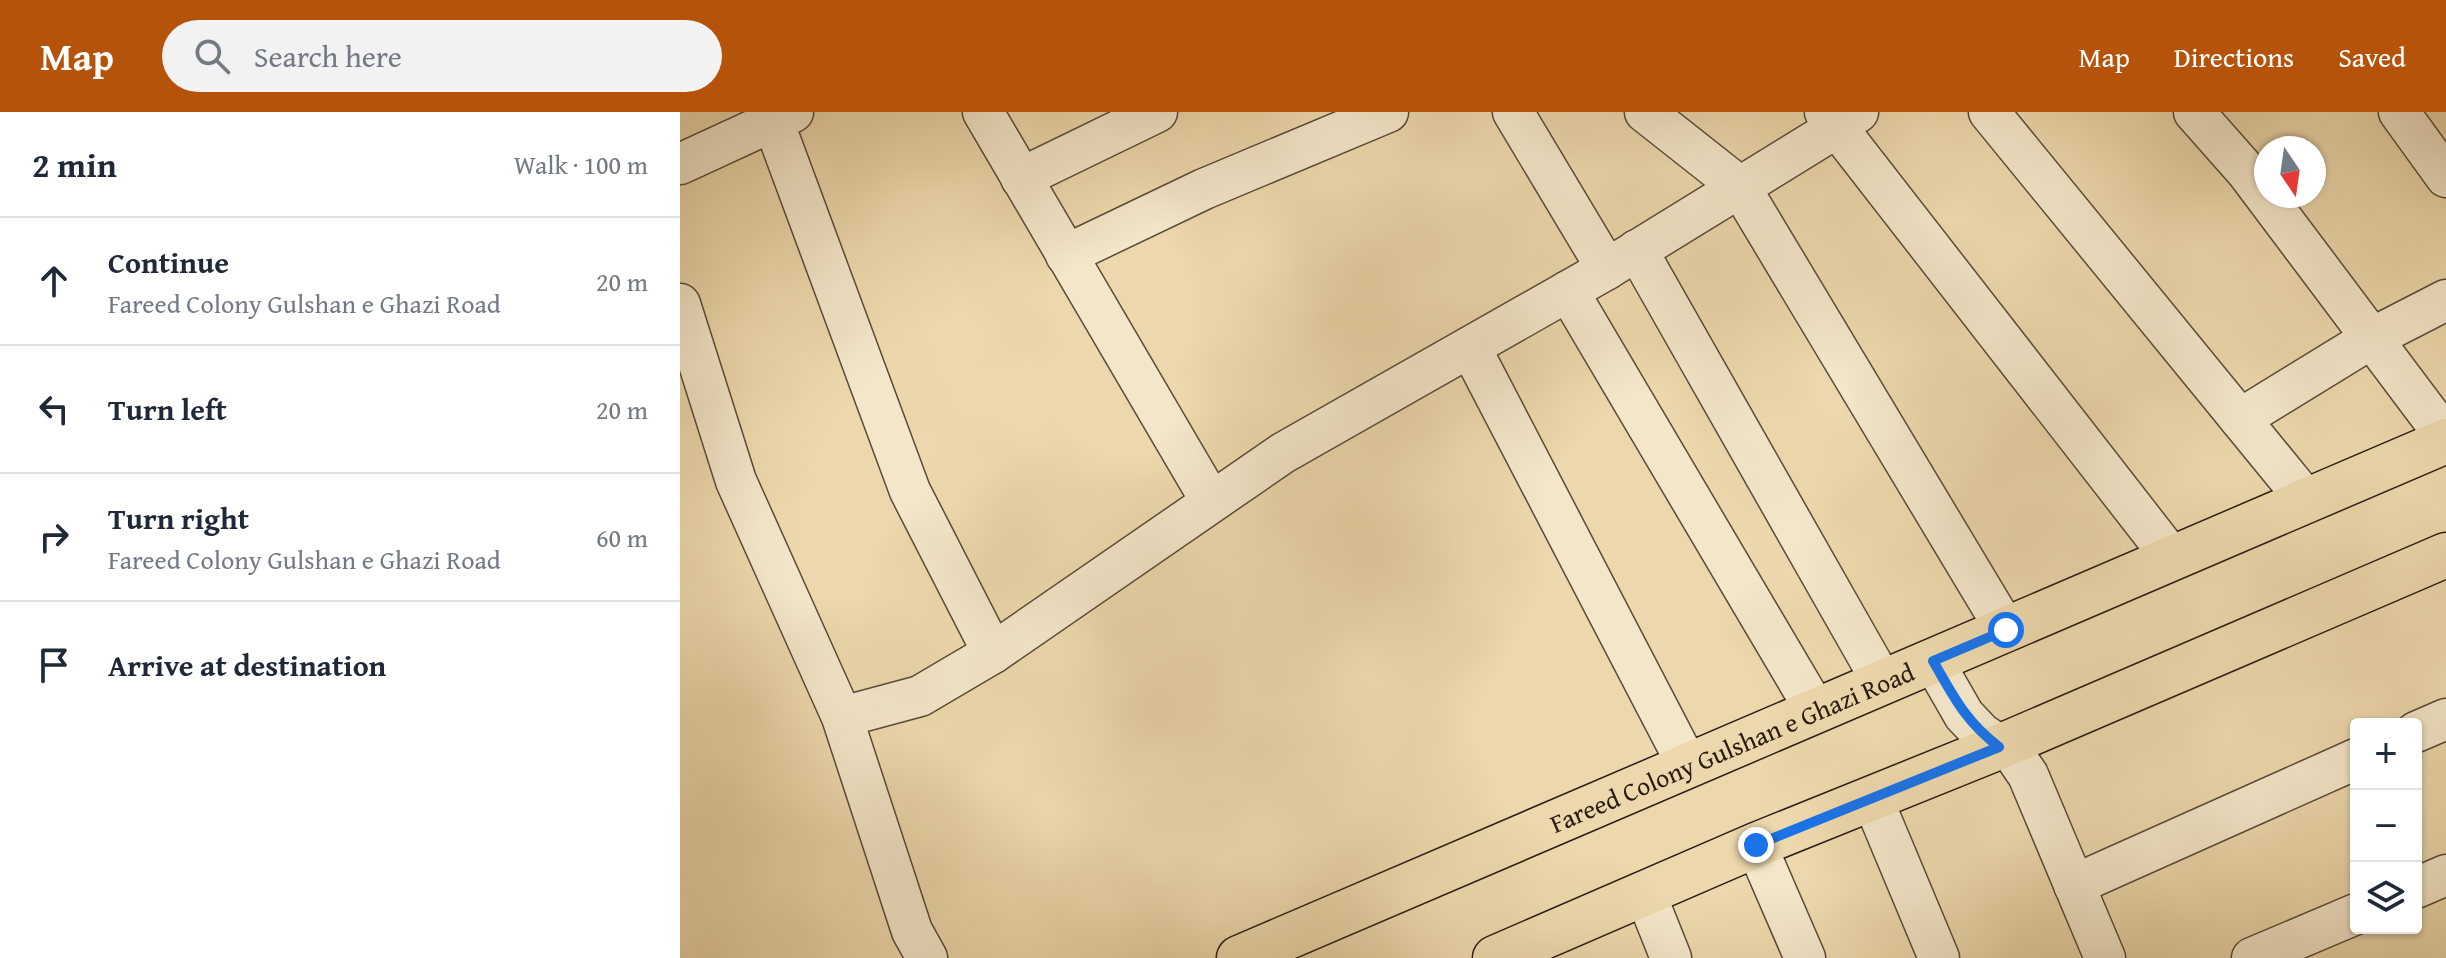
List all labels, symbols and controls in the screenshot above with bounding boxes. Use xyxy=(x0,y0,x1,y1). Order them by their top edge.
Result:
search box xyxy=(162,20,722,92)
text: Map xyxy=(40,28,114,84)
icon: search xyxy=(190,34,234,78)
text: Search here xyxy=(254,34,402,78)
text: Map xyxy=(2078,36,2130,77)
text: Directions xyxy=(2174,36,2294,77)
text: Saved xyxy=(2338,36,2406,77)
north arrow xyxy=(2254,136,2326,208)
text: 2 min xyxy=(32,140,117,189)
text: Walk · 100 m xyxy=(514,145,648,184)
text: Continue xyxy=(108,240,229,284)
icon: ahead xyxy=(32,259,76,303)
text: 20 m xyxy=(596,262,648,301)
text: Fareed Colony Gulshan e Ghazi Road xyxy=(108,284,501,323)
icon: left xyxy=(32,387,76,431)
text: Turn left xyxy=(108,387,227,431)
text: 20 m xyxy=(596,390,648,429)
text: Turn right xyxy=(108,496,249,540)
icon: right xyxy=(32,515,76,559)
text: 60 m xyxy=(596,518,648,557)
text: Fareed Colony Gulshan e Ghazi Road xyxy=(108,540,501,579)
route start xyxy=(1988,612,2024,648)
icon: arrive xyxy=(32,643,76,687)
text: Arrive at destination xyxy=(108,643,386,687)
street label: Fareed Colony Gulshan e Ghazi Road xyxy=(1543,652,1920,842)
map controls xyxy=(2350,718,2422,934)
button: + xyxy=(2350,718,2422,790)
button: − xyxy=(2350,790,2422,862)
route end xyxy=(1738,827,1774,863)
button: layers xyxy=(2350,862,2422,934)

